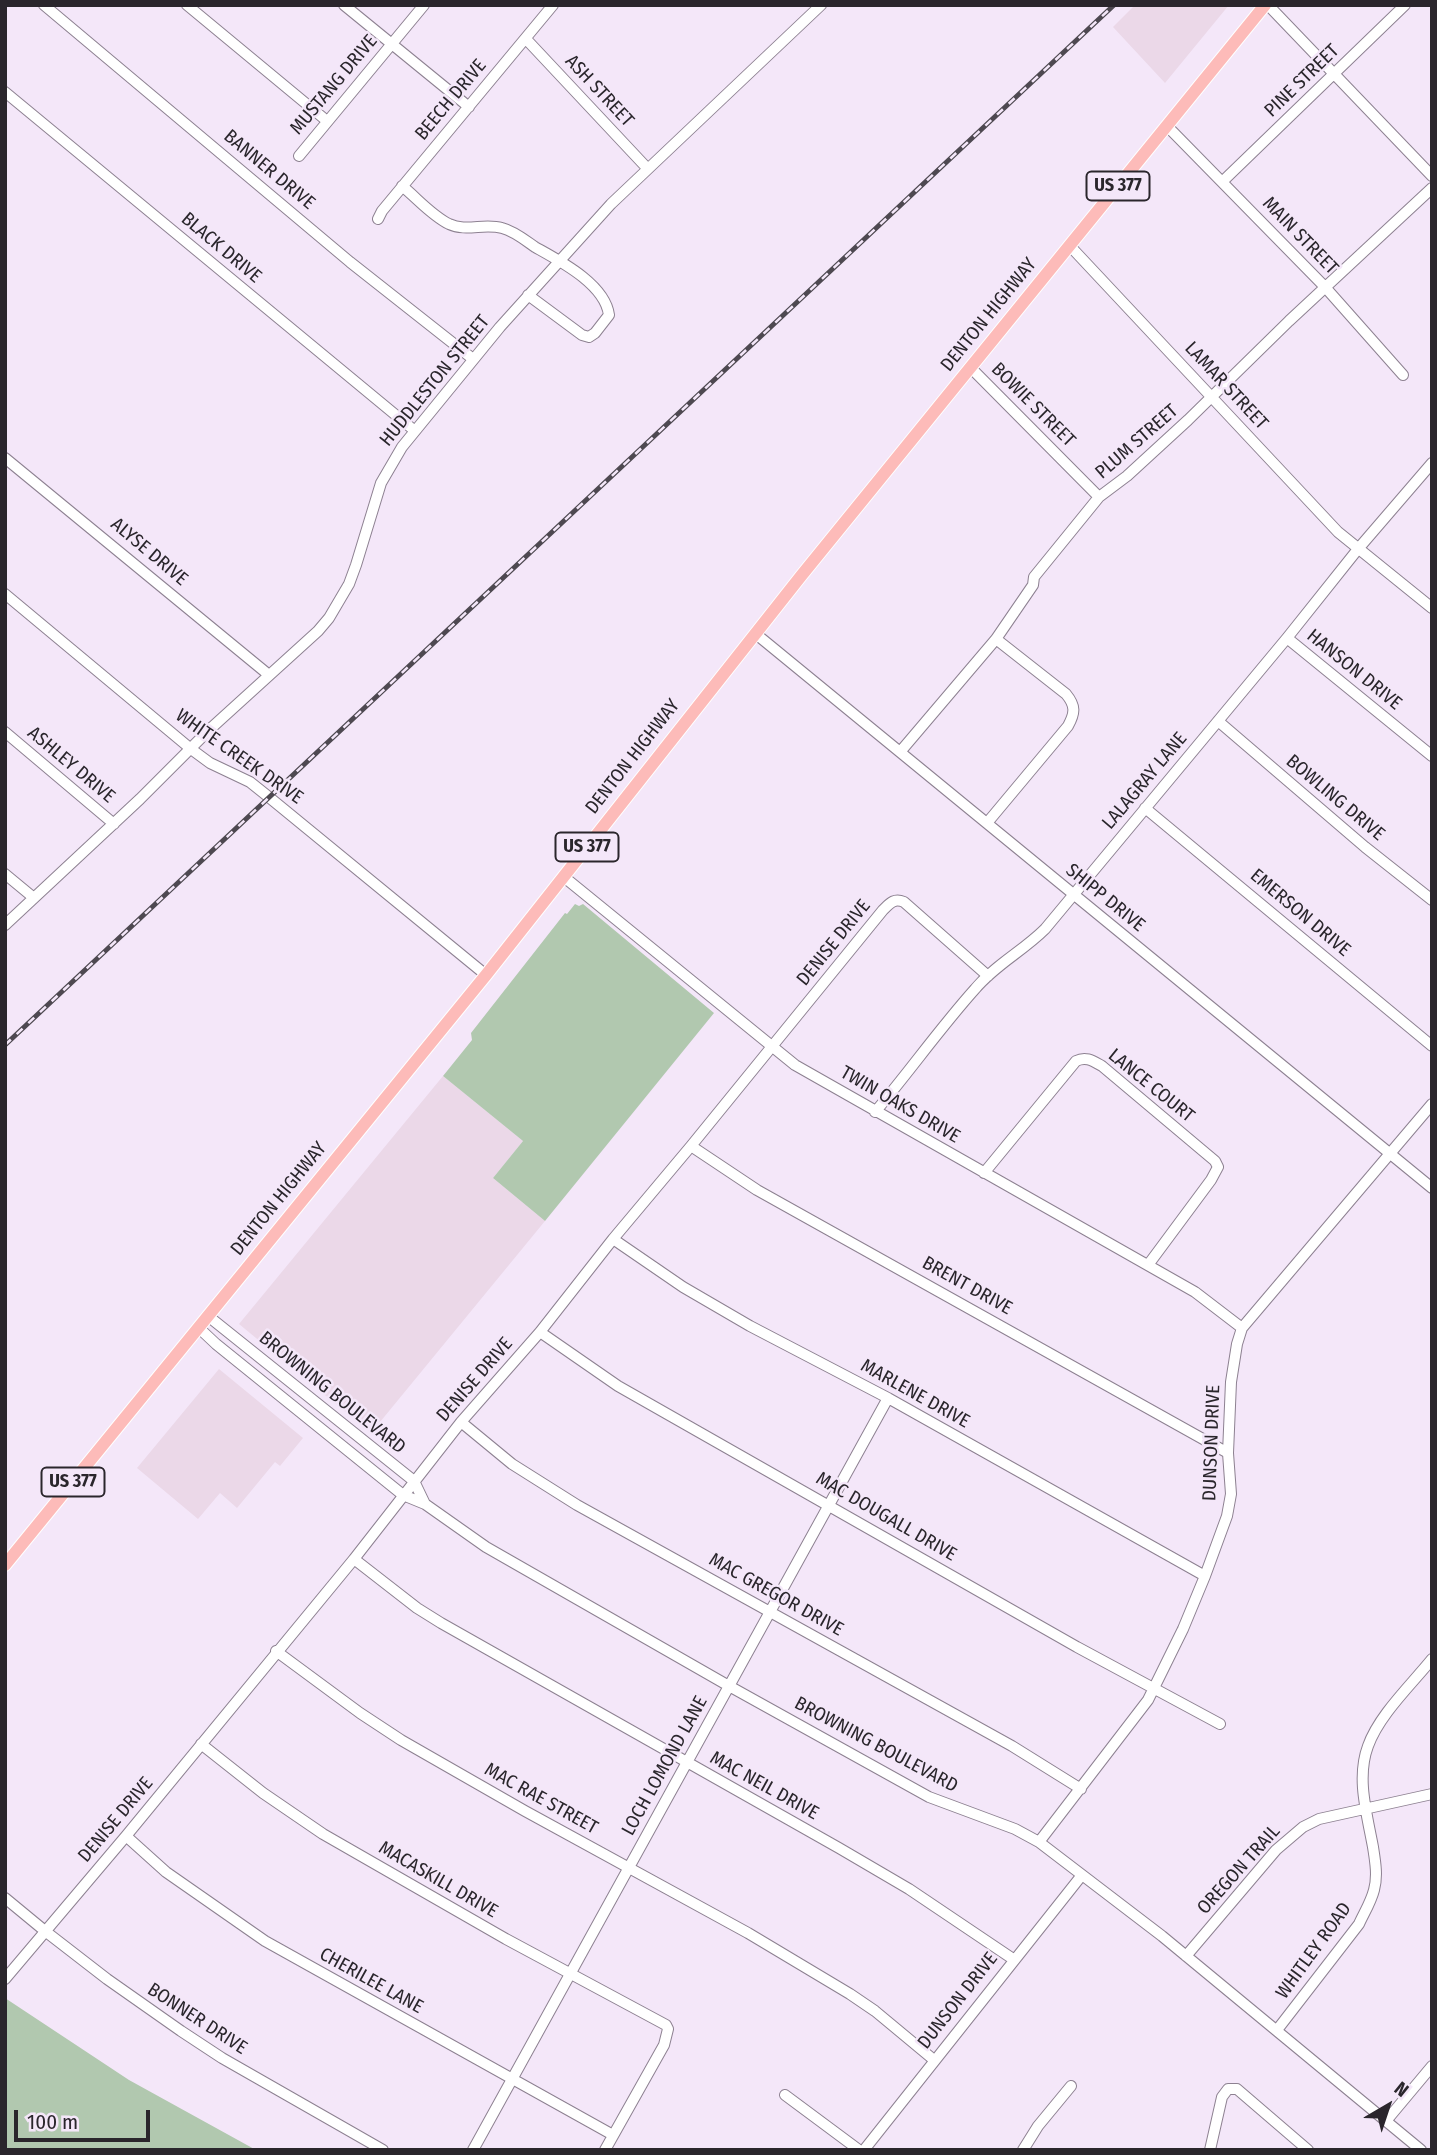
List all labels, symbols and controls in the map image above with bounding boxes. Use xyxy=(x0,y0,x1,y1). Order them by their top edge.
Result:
street label: MUSTANG DRIVE xyxy=(286,30,382,140)
street label: PINE STREET xyxy=(1260,40,1344,122)
street label: ASH STREET xyxy=(560,50,638,132)
street label: BEECH DRIVE xyxy=(411,55,491,145)
street label: BANNER DRIVE xyxy=(219,125,319,215)
road number: US 377 xyxy=(1086,172,1150,201)
street label: MAIN STREET xyxy=(1257,192,1343,280)
street label: BLACK DRIVE xyxy=(176,208,266,288)
street label: DENTON HIGHWAY xyxy=(936,254,1042,376)
street label: HUDDLESTON STREET xyxy=(375,311,495,451)
street label: LAMAR STREET xyxy=(1180,337,1272,435)
street label: BOWIE STREET xyxy=(986,358,1080,452)
street label: PLUM STREET xyxy=(1091,400,1183,484)
street label: ALYSE DRIVE xyxy=(106,513,192,591)
street label: HANSON DRIVE xyxy=(1302,625,1406,715)
street label: DENTON HIGHWAY xyxy=(581,695,685,819)
street label: WHITE CREEK DRIVE xyxy=(171,705,307,809)
street label: ASHLEY DRIVE xyxy=(23,722,119,808)
street label: LALAGRAY LANE xyxy=(1098,728,1192,834)
street label: BOWLING DRIVE xyxy=(1281,750,1389,846)
road number: US 377 xyxy=(556,832,618,862)
street label: SHIPP DRIVE xyxy=(1061,859,1149,937)
street label: EMERSON DRIVE xyxy=(1245,864,1355,962)
street label: DENISE DRIVE xyxy=(792,895,876,991)
street label: LANCE COURT xyxy=(1103,1044,1199,1128)
street label: TWIN OAKS DRIVE xyxy=(836,1062,964,1148)
street label: DENTON HIGHWAY xyxy=(226,1138,332,1260)
street label: BRENT DRIVE xyxy=(918,1252,1016,1320)
street label: BROWNING BOULEVARD xyxy=(254,1327,410,1459)
street label: DENISE DRIVE xyxy=(432,1333,518,1427)
street label: MARLENE DRIVE xyxy=(857,1355,973,1433)
street label: DUNSON DRIVE xyxy=(1199,1385,1225,1501)
street label: MAC DOUGALL DRIVE xyxy=(812,1467,960,1567)
road number: US 377 xyxy=(42,1468,104,1497)
street label: MAC GREGOR DRIVE xyxy=(705,1549,847,1641)
street label: LOCH LOMOND LANE xyxy=(617,1692,713,1840)
street label: BROWNING BOULEVARD xyxy=(790,1692,962,1798)
street label: MAC NEIL DRIVE xyxy=(706,1747,822,1825)
street label: MAC RAE STREET xyxy=(480,1759,602,1839)
street label: DENISE DRIVE xyxy=(74,1773,158,1867)
street label: OREGON TRAIL xyxy=(1193,1821,1285,1919)
street label: MACASKILL DRIVE xyxy=(374,1837,502,1923)
street label: WHITLEY ROAD xyxy=(1271,1898,1357,2004)
street label: CHERILEE LANE xyxy=(315,1943,427,2019)
street label: DUNSON DRIVE xyxy=(913,1948,1003,2054)
street label: BONNER DRIVE xyxy=(143,1978,251,2060)
north arrow xyxy=(1353,2071,1423,2141)
text: N xyxy=(1390,2077,1413,2102)
scale bar xyxy=(18,2096,154,2140)
text: 100 m xyxy=(27,2109,78,2135)

